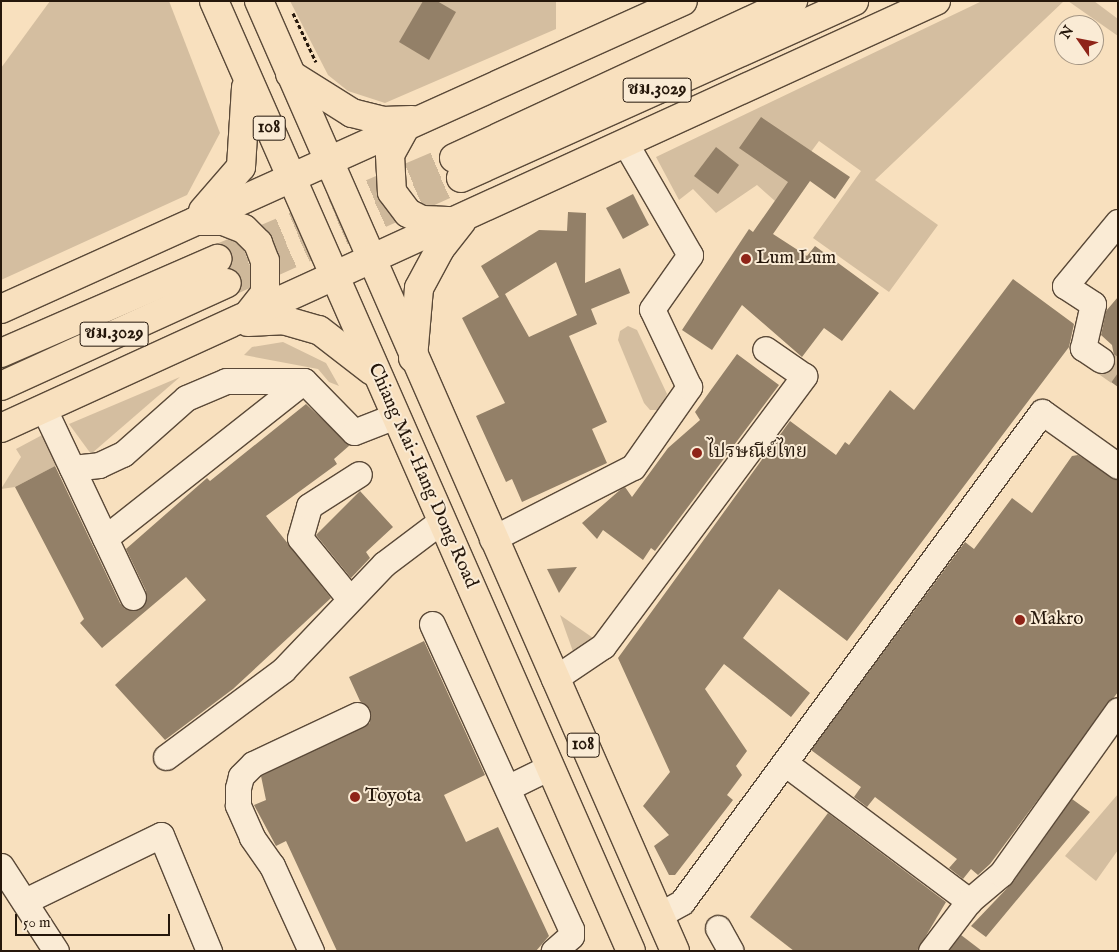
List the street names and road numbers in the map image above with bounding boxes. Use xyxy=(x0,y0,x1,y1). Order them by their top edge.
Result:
road number: ชม.3029 xyxy=(622,74,692,106)
road number: 108 xyxy=(252,112,286,144)
road number: ชม.3029 xyxy=(79,318,149,349)
street label: Chiang Mai-Hang Dong Road xyxy=(362,360,482,592)
road number: 108 xyxy=(566,730,600,760)

